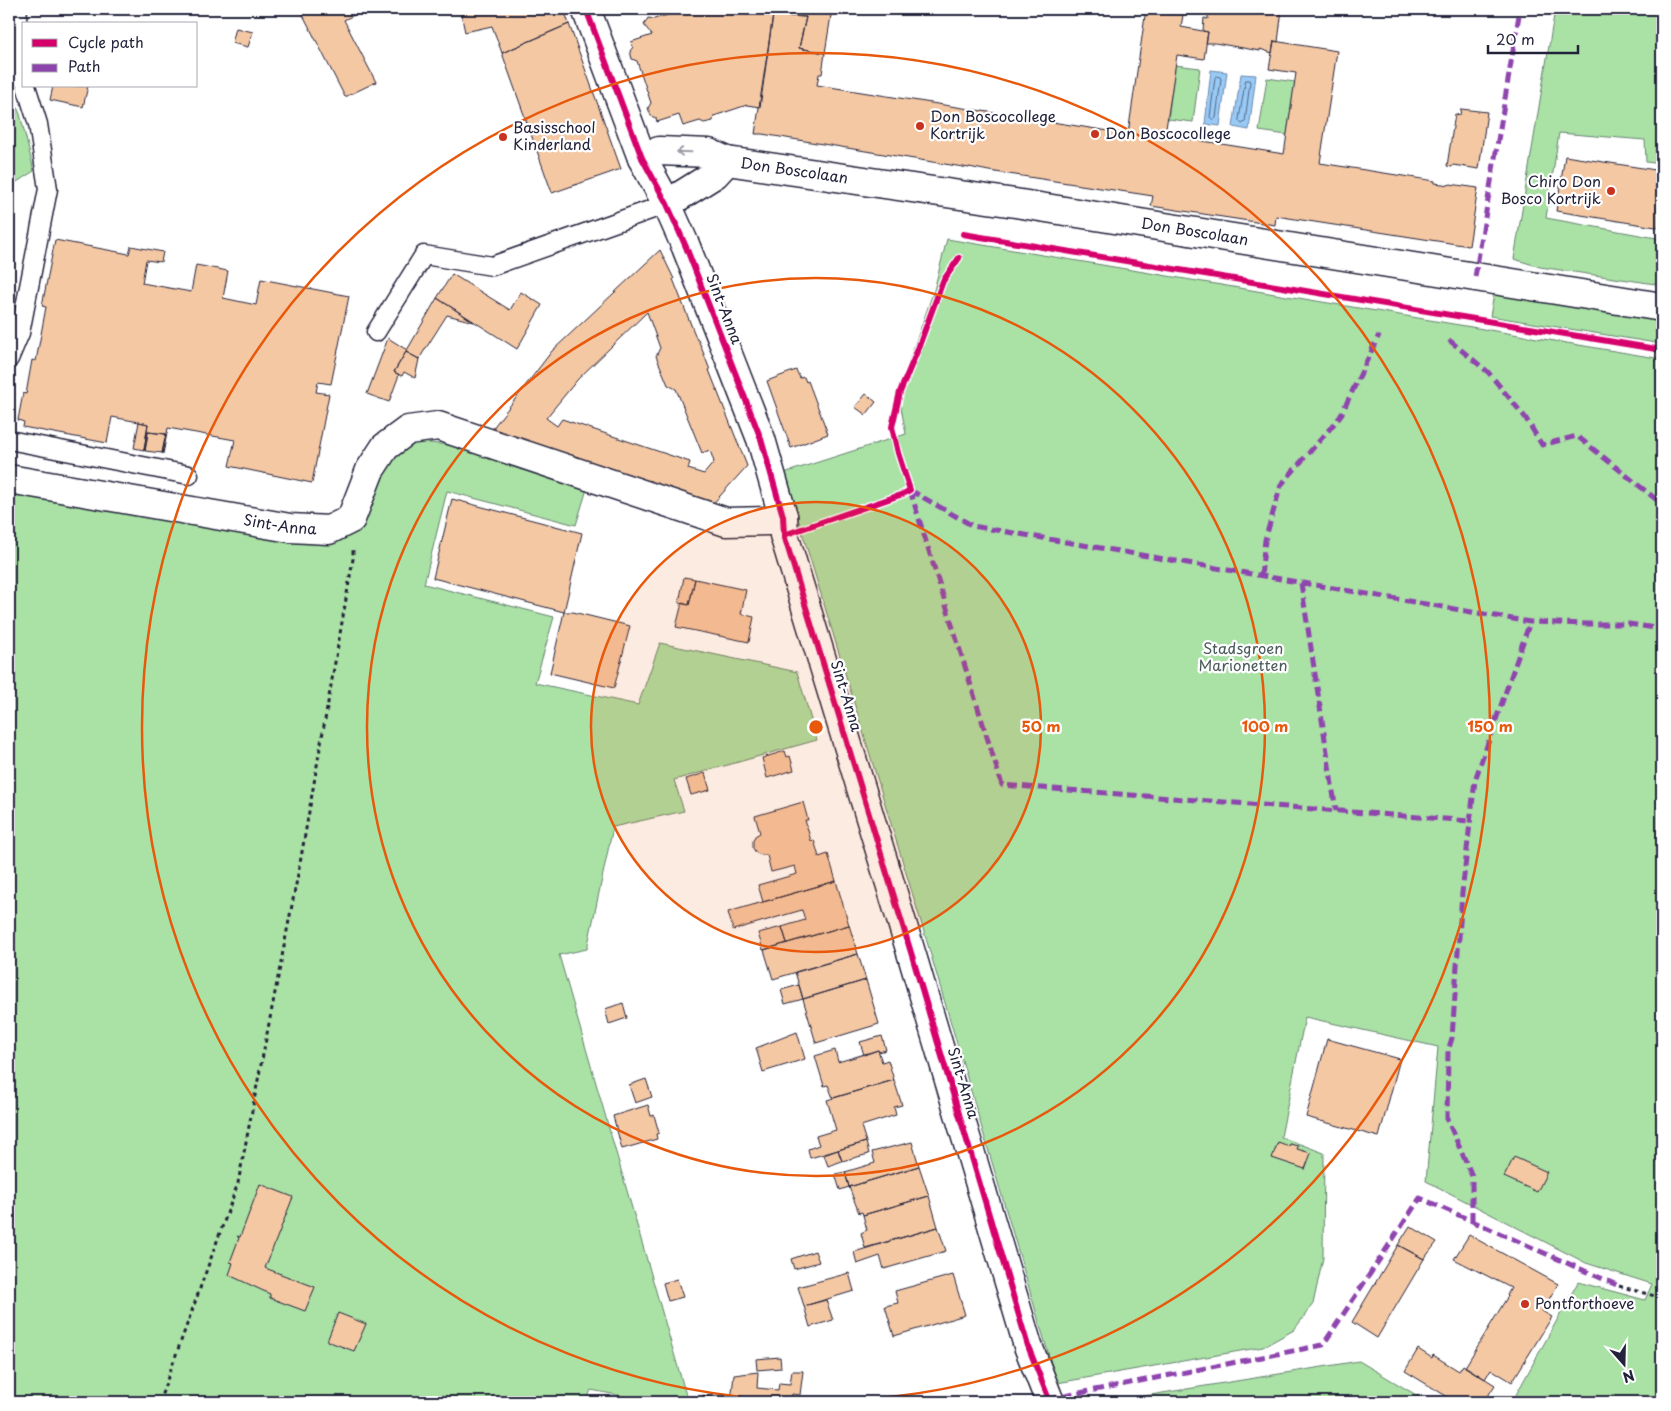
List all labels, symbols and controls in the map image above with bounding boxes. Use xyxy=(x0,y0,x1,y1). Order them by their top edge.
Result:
legend xyxy=(22,22,198,88)
scale bar xyxy=(1488,22,1578,54)
text: 20 m xyxy=(1496,27,1535,50)
text: Cycle path xyxy=(68,30,144,53)
text: Path xyxy=(68,54,100,77)
place label: Don Boscocollege Kortrijk xyxy=(930,104,1056,144)
place label: Basisschool Kinderland xyxy=(513,115,596,155)
marker: Don Boscocollege Kortrijk xyxy=(914,120,926,132)
place label: Don Boscocollege xyxy=(1105,121,1231,144)
marker: Don Boscocollege xyxy=(1089,128,1101,140)
marker: Basisschool Kinderland xyxy=(497,131,509,143)
one-way arrow xyxy=(677,147,693,157)
street label: Don Boscolaan xyxy=(739,150,850,189)
place label: Chiro Don Bosco Kortrijk xyxy=(1500,169,1601,209)
marker: Chiro Don Bosco Kortrijk xyxy=(1605,185,1617,197)
street label: Don Boscolaan xyxy=(1139,210,1250,250)
street label: Sint-Anna xyxy=(701,270,750,348)
street label: Sint-Anna xyxy=(242,507,318,539)
park label: Stadsgroen Marionetten xyxy=(1199,636,1287,676)
street label: Sint-Anna xyxy=(826,657,869,735)
text: 50 m xyxy=(1022,714,1060,737)
text: 100 m xyxy=(1242,714,1288,737)
text: 150 m xyxy=(1467,714,1513,737)
centre of rings xyxy=(807,718,825,736)
street label: Sint-Anna xyxy=(943,1044,986,1122)
place label: Pontforthoeve xyxy=(1535,1291,1634,1314)
marker: Pontforthoeve xyxy=(1519,1298,1531,1310)
north arrow xyxy=(1598,1338,1648,1388)
text: N xyxy=(1620,1365,1637,1388)

